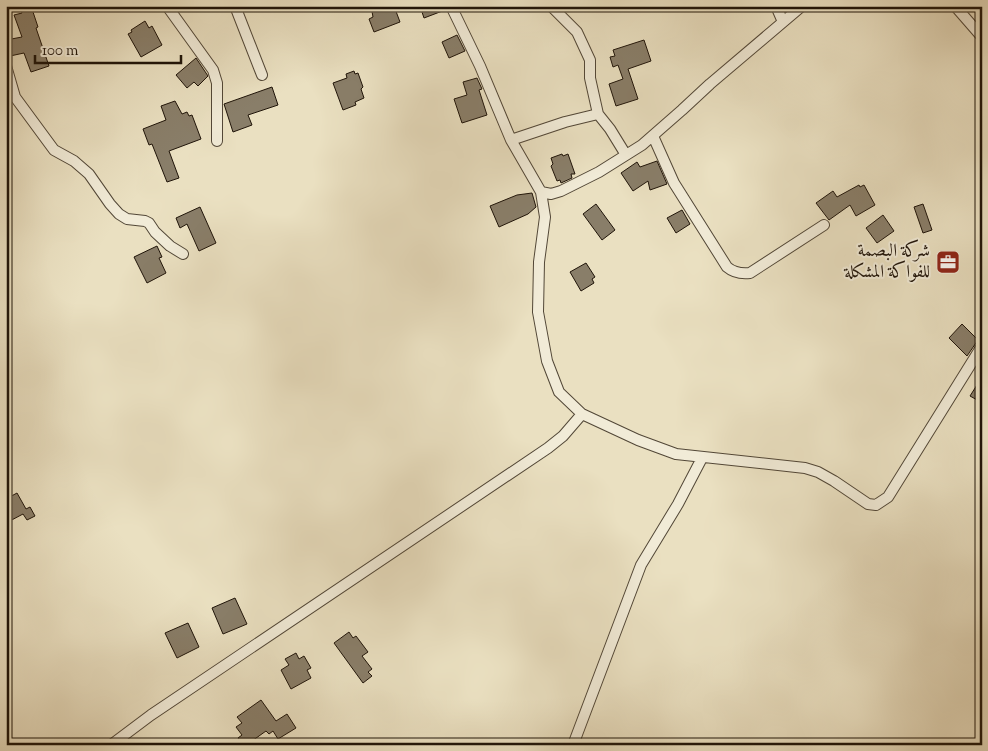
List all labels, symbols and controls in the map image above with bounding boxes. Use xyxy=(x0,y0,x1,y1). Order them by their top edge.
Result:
scale bar xyxy=(35,32,181,64)
text: 100 m xyxy=(42,41,79,62)
place label: شركة البصمة للفواكة المشكلة xyxy=(843,239,930,286)
office icon: شركة البصمة للفواكة المشكلة xyxy=(935,249,961,275)

